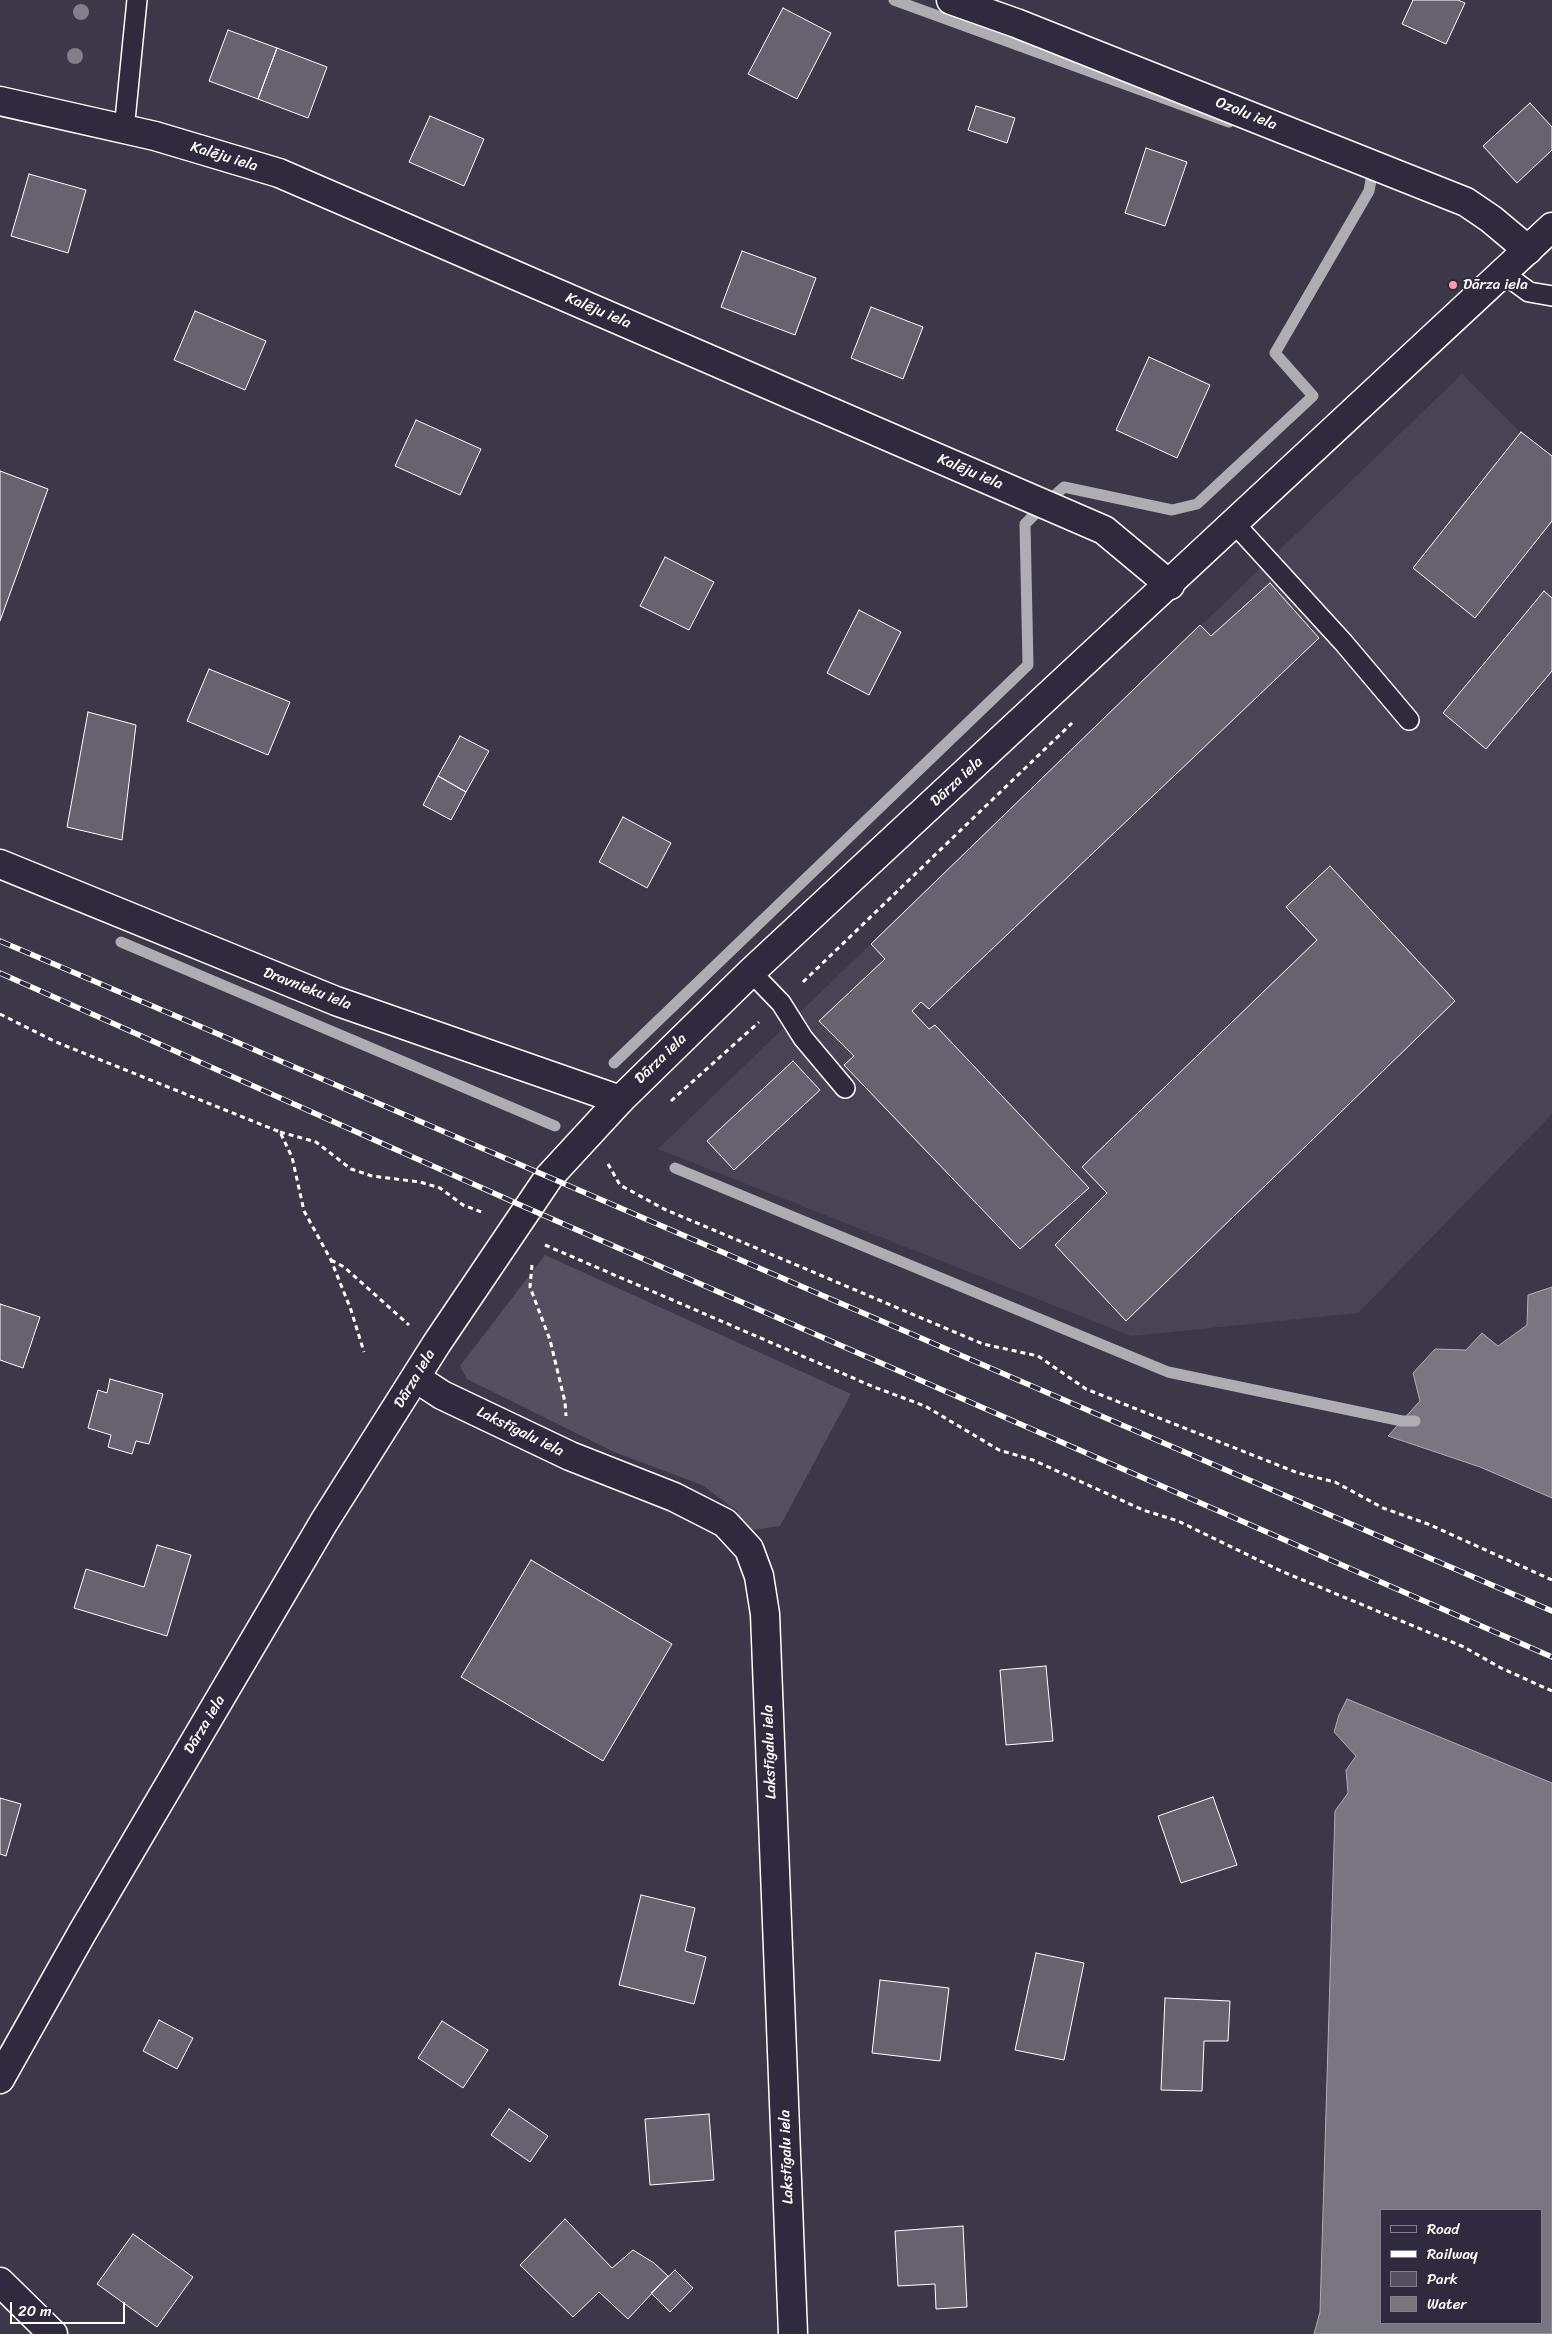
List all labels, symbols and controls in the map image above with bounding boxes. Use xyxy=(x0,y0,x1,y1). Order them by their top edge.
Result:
street label: Ozolu iela xyxy=(1213,94,1279,134)
street label: Kalēju iela xyxy=(188,138,260,176)
place label: Dārza iela xyxy=(1463,276,1528,294)
marker: Dārza iela xyxy=(1447,279,1459,291)
street label: Kalēju iela xyxy=(563,289,633,333)
street label: Kalēju iela xyxy=(935,450,1005,494)
street label: Dārza iela xyxy=(927,753,987,811)
street label: Dravnieku iela xyxy=(261,964,353,1014)
street label: Dārza iela xyxy=(631,1030,691,1088)
street label: Dārza iela xyxy=(391,1347,439,1411)
street label: Lakstīgalu iela xyxy=(474,1403,566,1461)
street label: Dārza iela xyxy=(181,1693,229,1757)
street label: Lakstīgalu iela xyxy=(759,1704,781,1800)
street label: Lakstīgalu iela xyxy=(776,2109,798,2205)
legend xyxy=(1380,2209,1542,2324)
text: Road xyxy=(1427,2216,1459,2242)
text: Railway xyxy=(1427,2241,1478,2267)
text: Park xyxy=(1427,2266,1458,2292)
text: Water xyxy=(1427,2291,1467,2317)
scale bar xyxy=(12,2292,128,2324)
text: 20 m xyxy=(18,2298,52,2324)

